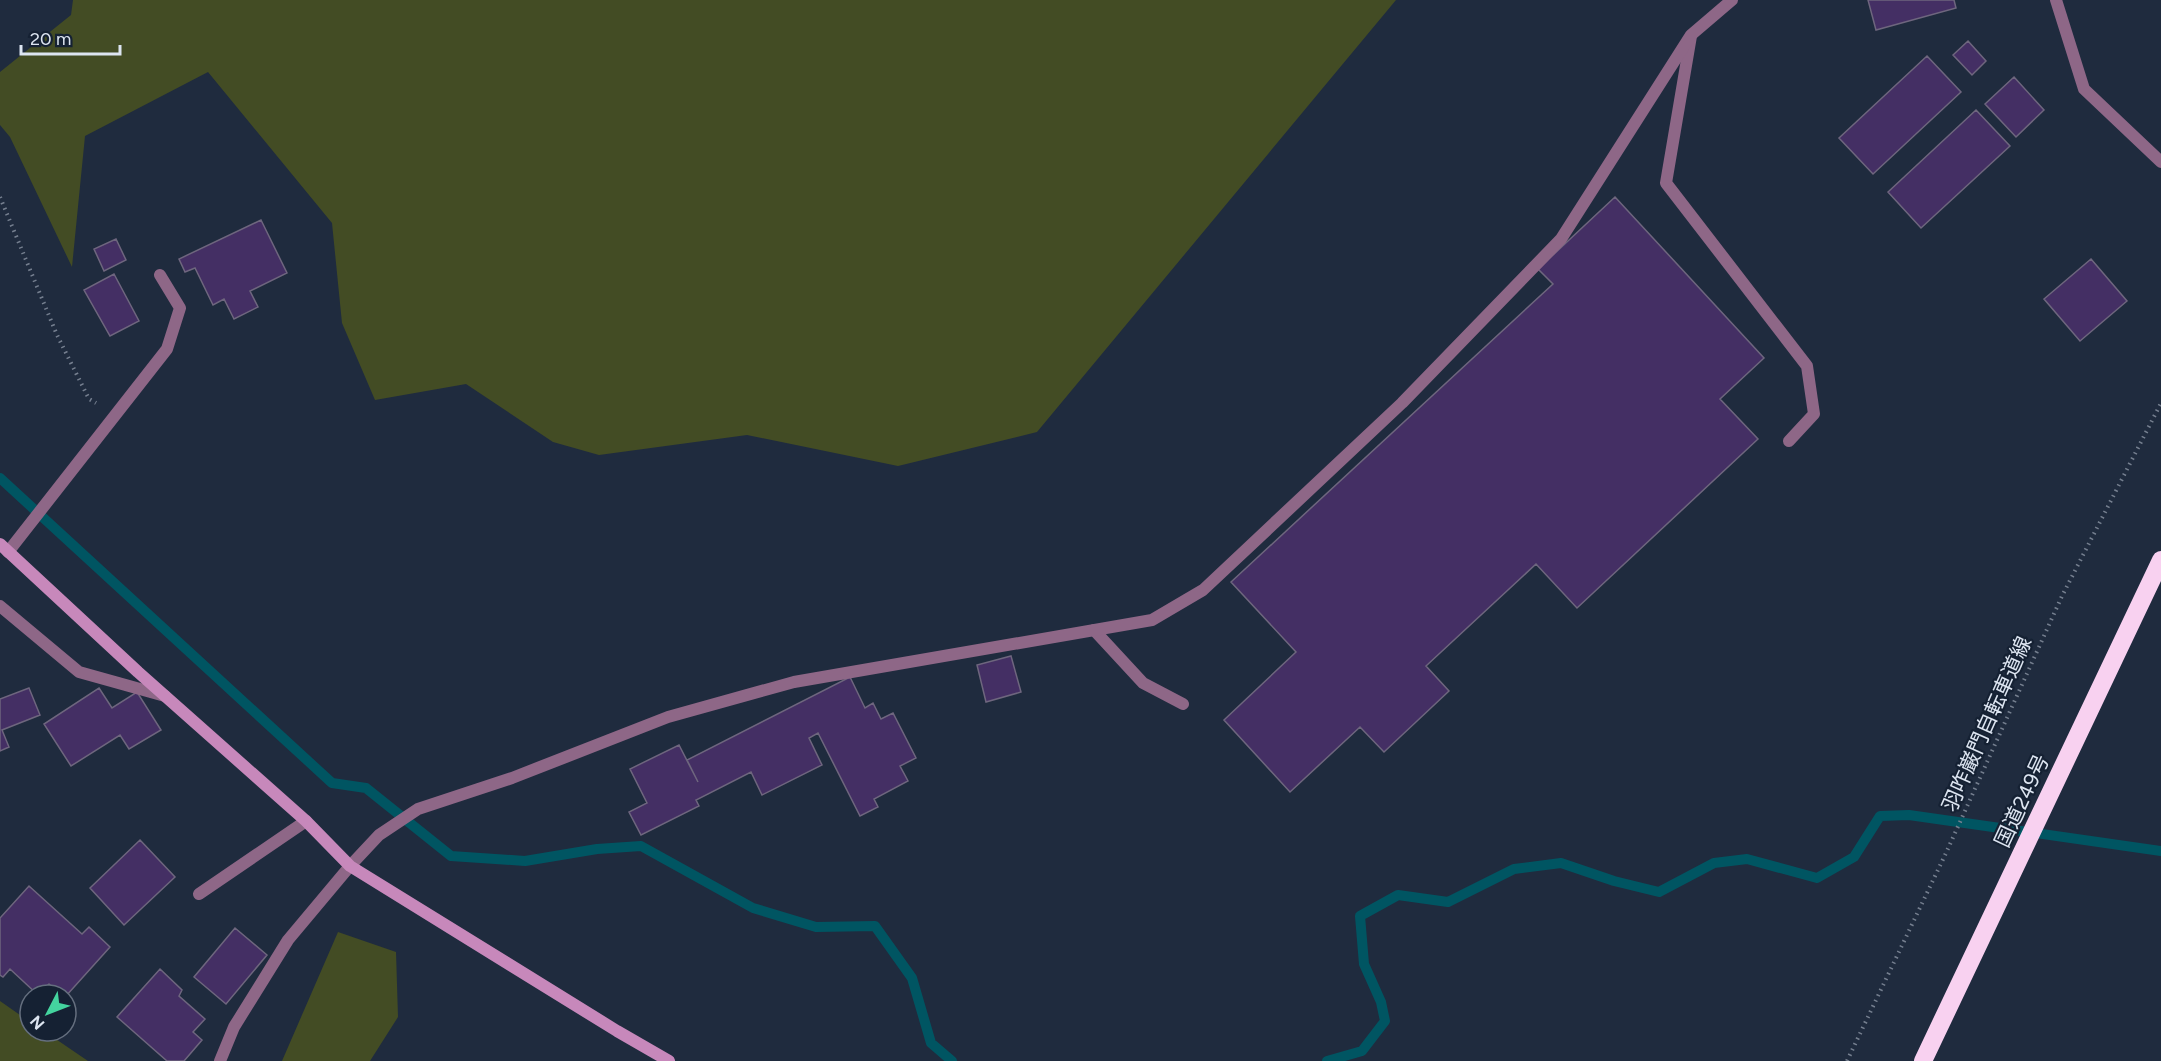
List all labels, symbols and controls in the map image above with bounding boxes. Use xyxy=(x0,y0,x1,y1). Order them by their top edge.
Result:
scale bar xyxy=(21,18,120,56)
text: 20 m xyxy=(30,28,71,50)
street label: 羽咋巌門自転車道線 xyxy=(1937,632,2036,815)
street label: 国道249号 xyxy=(1989,750,2054,851)
north arrow xyxy=(18,983,78,1043)
text: N xyxy=(26,1012,48,1034)

